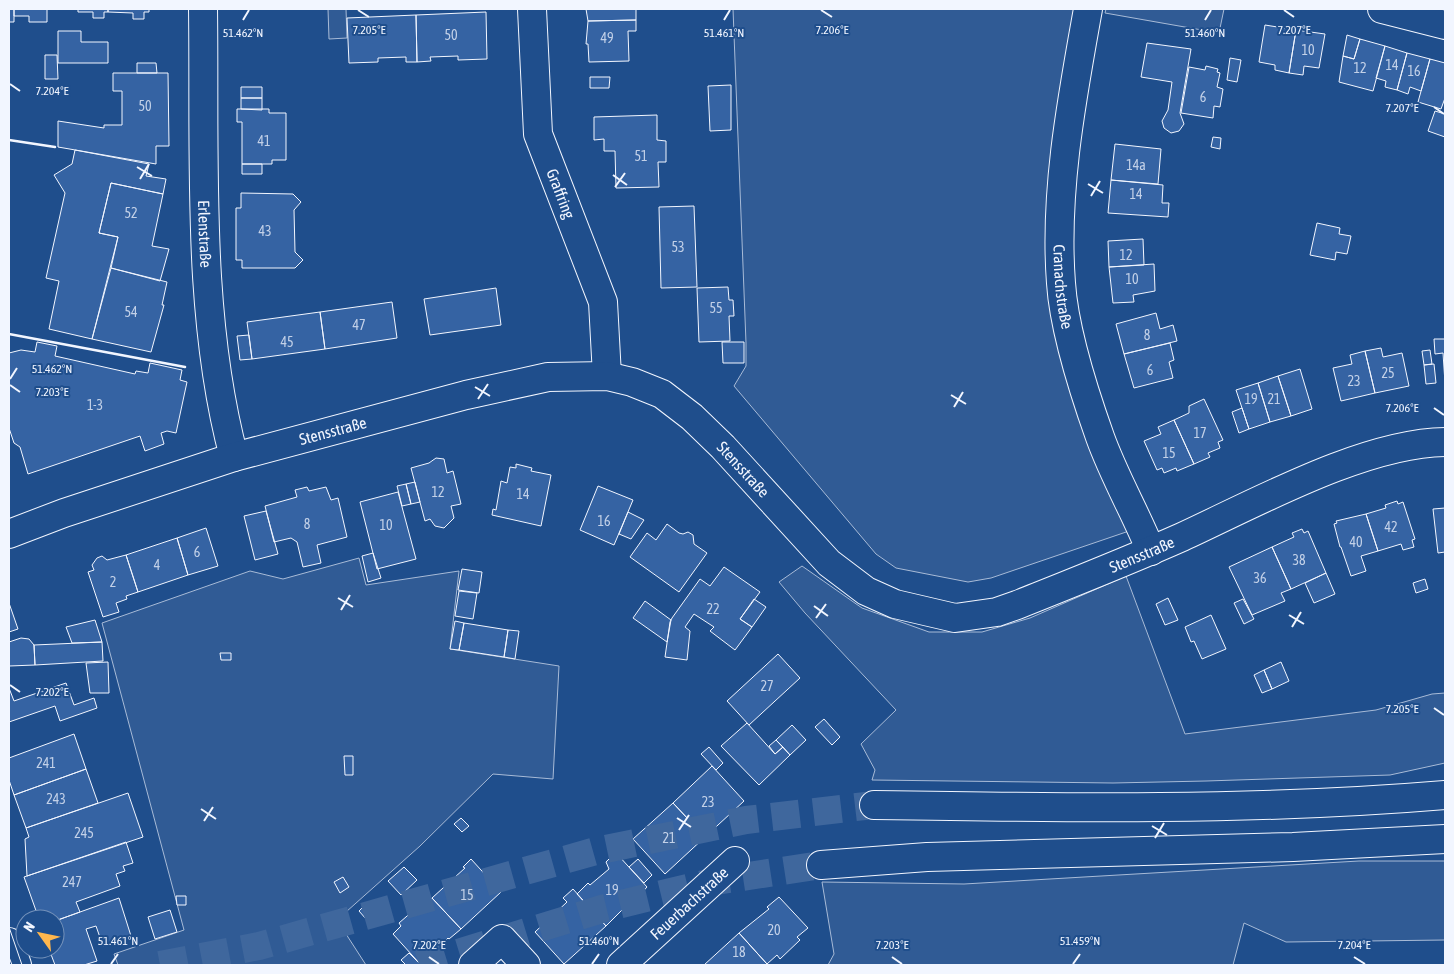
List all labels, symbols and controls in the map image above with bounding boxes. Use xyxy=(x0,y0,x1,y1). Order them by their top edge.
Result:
text: 7.205°E xyxy=(352,23,386,37)
text: 7.206°E xyxy=(815,23,849,37)
text: 7.207°E xyxy=(1277,23,1311,37)
text: 51.462°N xyxy=(223,26,263,40)
text: 51.461°N xyxy=(704,26,744,40)
text: 51.460°N xyxy=(1185,26,1225,40)
house number: 50 xyxy=(444,27,458,43)
house number: 49 xyxy=(600,30,614,46)
house number: 10 xyxy=(1301,42,1315,58)
house number: 14 xyxy=(1385,57,1399,73)
house number: 12 xyxy=(1353,60,1367,76)
house number: 16 xyxy=(1407,63,1421,79)
text: 7.204°E xyxy=(35,84,69,98)
house number: 6 xyxy=(1200,89,1207,105)
house number: 50 xyxy=(138,98,152,114)
text: 7.207°E xyxy=(1385,101,1419,115)
house number: 41 xyxy=(257,133,271,149)
house number: 51 xyxy=(634,148,648,164)
house number: 14a xyxy=(1126,157,1146,173)
street label: Graffring xyxy=(543,166,579,222)
house number: 14 xyxy=(1129,186,1143,202)
street label: Erlenstraße xyxy=(195,200,215,268)
house number: 52 xyxy=(124,205,138,221)
house number: 43 xyxy=(258,223,272,239)
house number: 53 xyxy=(671,239,685,255)
street label: Cranachstraße xyxy=(1050,244,1077,331)
house number: 12 xyxy=(1119,247,1133,263)
house number: 10 xyxy=(1125,271,1139,287)
house number: 55 xyxy=(709,300,723,316)
house number: 54 xyxy=(124,304,138,320)
house number: 47 xyxy=(352,317,366,333)
house number: 8 xyxy=(1144,327,1151,343)
house number: 45 xyxy=(280,334,294,350)
text: 51.462°N xyxy=(32,362,72,376)
house number: 6 xyxy=(1147,362,1154,378)
house number: 25 xyxy=(1381,365,1395,381)
house number: 23 xyxy=(1347,373,1361,389)
text: 7.203°E xyxy=(35,385,69,399)
house number: 19 xyxy=(1244,391,1258,407)
house number: 21 xyxy=(1267,391,1281,407)
house number: 1-3 xyxy=(87,397,103,413)
text: 7.206°E xyxy=(1385,401,1419,415)
street label: Stensstraße xyxy=(297,413,368,448)
house number: 17 xyxy=(1193,425,1207,441)
street label: Stensstraße xyxy=(714,438,773,501)
house number: 15 xyxy=(1162,445,1176,461)
house number: 12 xyxy=(431,484,445,500)
house number: 14 xyxy=(516,486,530,502)
house number: 16 xyxy=(597,513,611,529)
house number: 8 xyxy=(304,516,311,532)
house number: 10 xyxy=(379,517,393,533)
house number: 42 xyxy=(1384,519,1398,535)
street label: Stensstraße xyxy=(1107,533,1177,576)
house number: 40 xyxy=(1349,534,1363,550)
house number: 6 xyxy=(194,544,201,560)
house number: 38 xyxy=(1292,552,1306,568)
house number: 4 xyxy=(154,557,161,573)
house number: 36 xyxy=(1253,570,1267,586)
house number: 2 xyxy=(110,574,116,590)
house number: 22 xyxy=(706,601,720,617)
house number: 27 xyxy=(760,678,774,694)
text: 7.202°E xyxy=(35,685,69,699)
text: 7.205°E xyxy=(1385,702,1419,716)
house number: 241 xyxy=(36,755,56,771)
house number: 243 xyxy=(46,791,66,807)
house number: 23 xyxy=(701,794,715,810)
house number: 245 xyxy=(74,825,94,841)
house number: 21 xyxy=(662,830,676,846)
street label: Feuerbachstraße xyxy=(646,863,732,943)
house number: 247 xyxy=(62,874,82,890)
house number: 19 xyxy=(605,882,619,898)
house number: 15 xyxy=(460,887,474,903)
north arrow xyxy=(15,909,65,959)
text: N xyxy=(20,919,38,935)
house number: 20 xyxy=(767,922,781,938)
text: 51.461°N xyxy=(98,934,138,948)
text: 51.460°N xyxy=(579,934,619,948)
text: 51.459°N xyxy=(1060,934,1100,948)
text: 7.202°E xyxy=(412,938,446,952)
text: 7.203°E xyxy=(875,938,909,952)
text: 7.204°E xyxy=(1337,938,1371,952)
house number: 18 xyxy=(732,944,746,960)

